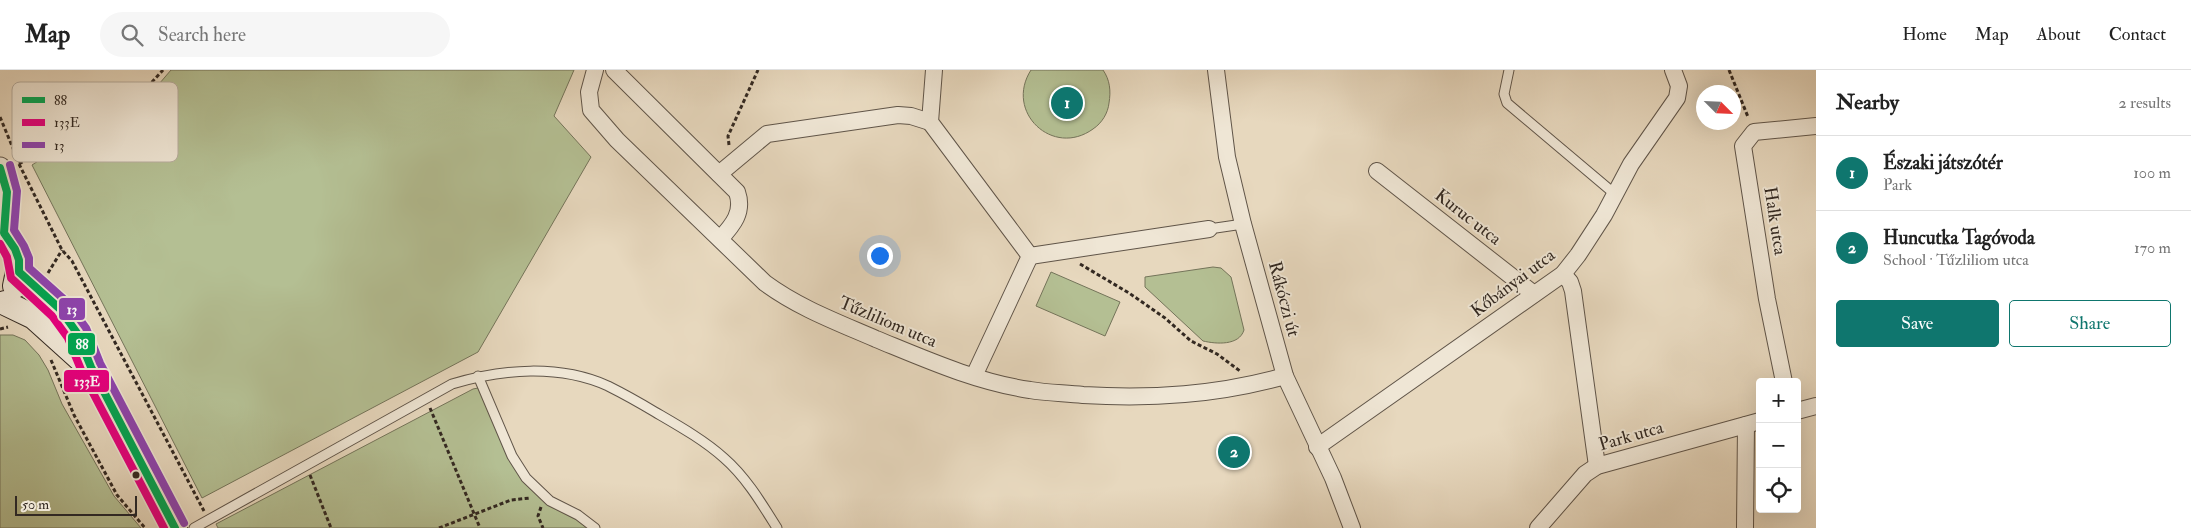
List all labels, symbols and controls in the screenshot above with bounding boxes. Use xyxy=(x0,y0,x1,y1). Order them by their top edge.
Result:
search box xyxy=(100,12,450,57)
text: Map xyxy=(25,19,70,50)
icon: search xyxy=(118,21,146,49)
text: Search here xyxy=(158,23,246,47)
text: Home xyxy=(1902,23,1947,46)
text: Map xyxy=(1975,23,2009,46)
text: About xyxy=(2037,23,2081,46)
text: Contact xyxy=(2109,23,2166,46)
legend xyxy=(12,82,178,162)
pin: 1 xyxy=(1051,84,1083,122)
north arrow xyxy=(1696,85,1741,130)
text: Nearby xyxy=(1836,89,1899,116)
text: 88 xyxy=(54,92,68,109)
text: 2 results xyxy=(2118,93,2171,113)
text: 133E xyxy=(54,114,80,131)
text: 13 xyxy=(54,137,64,154)
text: Északi játszótér xyxy=(1883,151,2003,175)
text: 1 xyxy=(1849,163,1855,183)
text: 100 m xyxy=(2133,163,2171,183)
text: Park xyxy=(1883,175,1912,195)
street label: Kuruc utca xyxy=(1430,184,1506,251)
street label: Halk utca xyxy=(1758,185,1792,257)
text: Huncutka Tagóvoda xyxy=(1883,226,2035,250)
text: 2 xyxy=(1848,238,1856,258)
text: 170 m xyxy=(2134,238,2171,258)
your location xyxy=(867,243,893,269)
street label: Kőbányai utca xyxy=(1466,243,1560,322)
text: School · Tűzliliom utca xyxy=(1883,250,2029,270)
street label: Rákóczi út xyxy=(1263,259,1305,339)
street label: Tűzliliom utca xyxy=(835,291,941,353)
line badge: 13 xyxy=(58,297,86,321)
button: Save xyxy=(1836,300,1999,347)
button: Share xyxy=(2009,300,2171,347)
text: 13 xyxy=(67,301,77,318)
line badge: 88 xyxy=(67,332,96,356)
text: 88 xyxy=(75,336,89,353)
line badge: 133E xyxy=(63,369,110,393)
text: 133E xyxy=(74,373,100,390)
map controls xyxy=(1756,378,1801,513)
button: + xyxy=(1756,378,1801,423)
street label: Park utca xyxy=(1596,416,1667,456)
button: − xyxy=(1756,423,1801,468)
pin: 2 xyxy=(1218,433,1250,471)
button: locate xyxy=(1756,468,1801,513)
unlabelled marker xyxy=(131,470,141,480)
scale bar xyxy=(15,493,138,516)
text: 50 m xyxy=(22,496,49,513)

